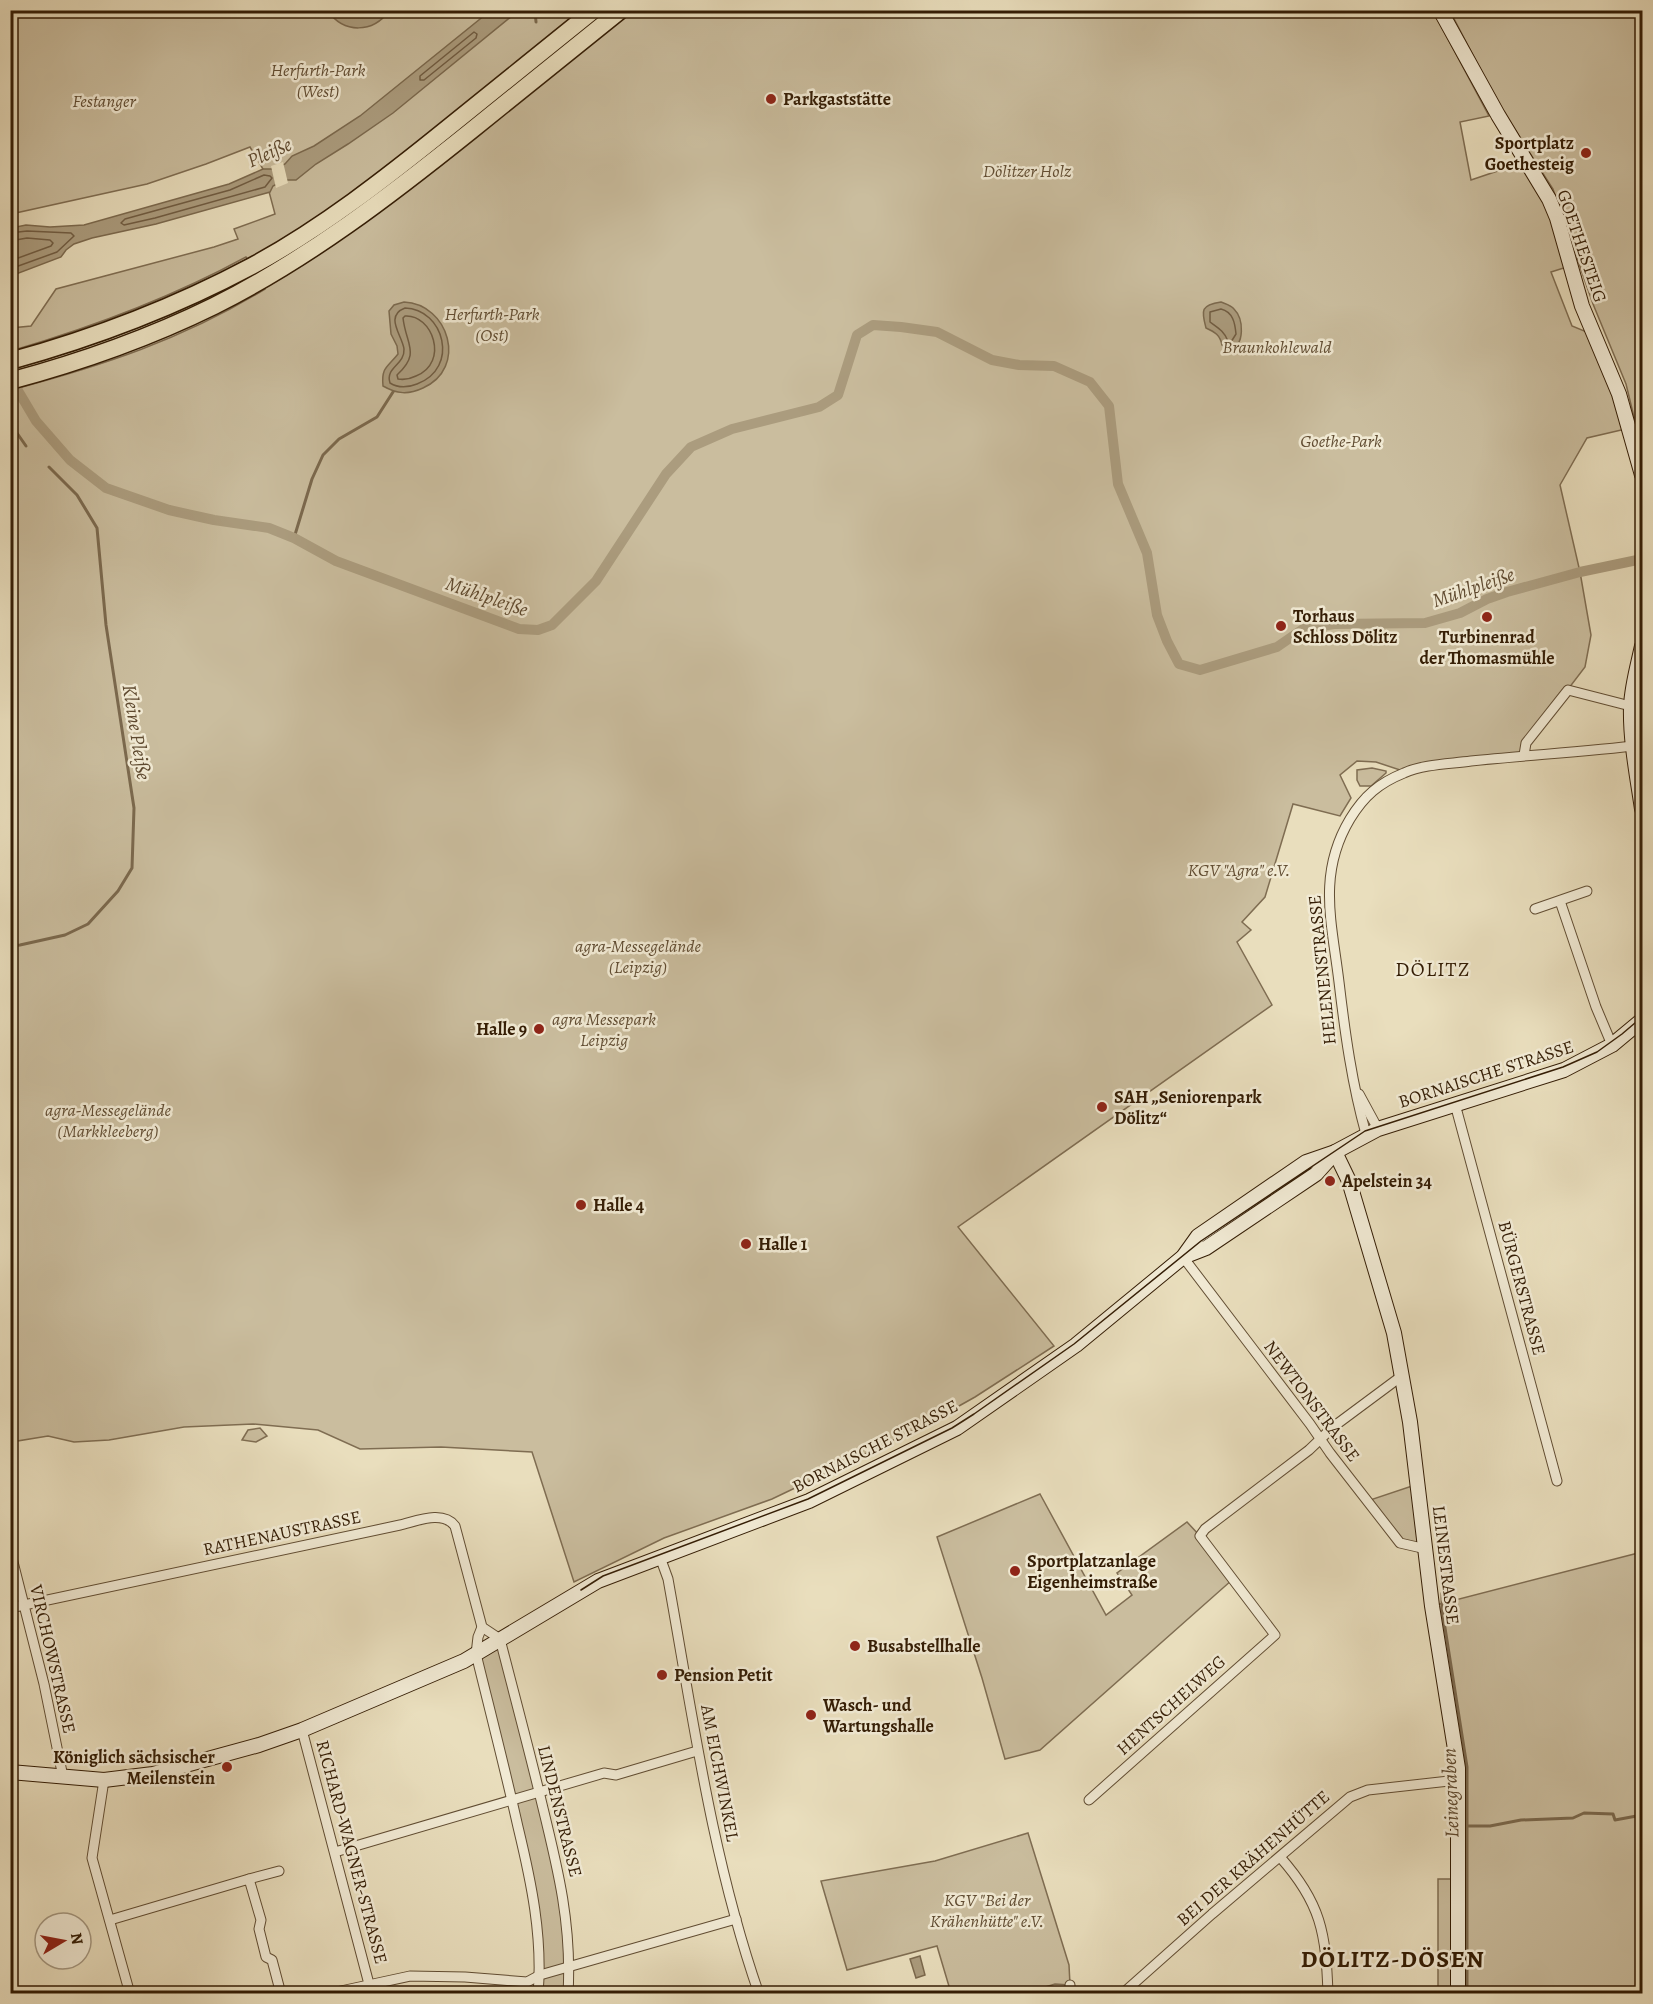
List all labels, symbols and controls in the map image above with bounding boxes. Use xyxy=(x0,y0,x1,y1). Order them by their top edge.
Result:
park label: Herfurth-Park (West) xyxy=(270,58,366,103)
place label: Parkgaststätte xyxy=(783,87,891,111)
park label: Festanger xyxy=(72,89,137,113)
marker: Parkgaststätte xyxy=(764,92,778,106)
water label: Pleiße xyxy=(243,131,296,174)
place label: Sportplatz Goethesteig xyxy=(1485,131,1575,176)
marker: Sportplatz Goethesteig xyxy=(1579,146,1593,160)
park label: Dölitzer Holz xyxy=(983,159,1072,183)
street label: GOETHESTEIG xyxy=(1552,186,1612,306)
park label: Herfurth-Park (Ost) xyxy=(444,302,540,347)
park label: Braunkohlewald xyxy=(1222,335,1332,359)
park label: Goethe-Park xyxy=(1300,429,1382,453)
water label: Mühlpleiße xyxy=(1428,561,1518,614)
water label: Mühlpleiße xyxy=(442,570,532,623)
place label: Torhaus Schloss Dölitz xyxy=(1293,604,1397,649)
marker: Turbinenrad der Thomasmühle xyxy=(1480,610,1494,624)
marker: Torhaus Schloss Dölitz xyxy=(1274,619,1288,633)
place label: Turbinenrad der Thomasmühle xyxy=(1419,625,1555,670)
water label: Kleine Pleiße xyxy=(116,682,157,782)
park label: KGV "Agra" e.V. xyxy=(1188,858,1290,882)
street label: HELENENSTRASSE xyxy=(1302,894,1342,1046)
park label: agra-Messegelände (Leipzig) xyxy=(575,934,701,979)
district label: DÖLITZ xyxy=(1395,956,1471,983)
park label: agra Messepark Leipzig xyxy=(552,1007,656,1052)
place label: Halle 9 xyxy=(476,1017,527,1041)
marker: Halle 9 xyxy=(532,1022,546,1036)
street label: BORNAISCHE STRASSE xyxy=(1395,1034,1577,1114)
place label: SAH „Seniorenpark Dölitz“ xyxy=(1114,1085,1262,1130)
park label: agra-Messegelände (Markkleeberg) xyxy=(45,1098,171,1143)
marker: SAH „Seniorenpark Dölitz“ xyxy=(1095,1100,1109,1114)
place label: Apelstein 34 xyxy=(1341,1169,1432,1193)
marker: Apelstein 34 xyxy=(1323,1174,1337,1188)
place label: Halle 4 xyxy=(593,1193,645,1217)
marker: Halle 4 xyxy=(574,1198,588,1212)
street label: BÜRGERSTRASSE xyxy=(1493,1218,1551,1358)
place label: Halle 1 xyxy=(758,1232,808,1256)
marker: Halle 1 xyxy=(739,1237,753,1251)
street label: NEWTONSTRASSE xyxy=(1258,1335,1366,1467)
street label: BORNAISCHE STRASSE xyxy=(788,1394,962,1498)
street label: LEINESTRASSE xyxy=(1427,1504,1465,1626)
street label: RATHENAUSTRASSE xyxy=(201,1505,363,1561)
place label: Sportplatzanlage Eigenheimstraße xyxy=(1027,1549,1158,1594)
marker: Sportplatzanlage Eigenheimstraße xyxy=(1008,1564,1022,1578)
street label: VIRCHOWSTRASSE xyxy=(24,1581,82,1736)
place label: Busabstellhalle xyxy=(867,1634,981,1658)
marker: Busabstellhalle xyxy=(848,1639,862,1653)
street label: HENTSCHELWEG xyxy=(1111,1650,1231,1760)
place label: Pension Petit xyxy=(674,1663,773,1687)
marker: Pension Petit xyxy=(655,1668,669,1682)
place label: Wasch- und Wartungshalle xyxy=(822,1693,934,1738)
street label: AM EICHWINKEL xyxy=(695,1702,745,1844)
marker: Wasch- und Wartungshalle xyxy=(804,1708,818,1722)
street label: RICHARD-WAGNER-STRASSE xyxy=(311,1737,393,1967)
street label: LINDENSTRASSE xyxy=(532,1743,588,1879)
place label: Königlich sächsischer Meilenstein xyxy=(53,1745,216,1790)
water label: Leinegraben xyxy=(1435,1747,1466,1838)
marker: Königlich sächsischer Meilenstein xyxy=(220,1760,234,1774)
street label: BEI DER KRÄHENHÜTTE xyxy=(1171,1785,1335,1931)
park label: KGV "Bei der Krähenhütte" e.V. xyxy=(930,1888,1044,1933)
north arrow xyxy=(33,1911,93,1971)
text: N xyxy=(65,1931,89,1947)
district label: DÖLITZ-DÖSEN xyxy=(1301,1943,1485,1975)

